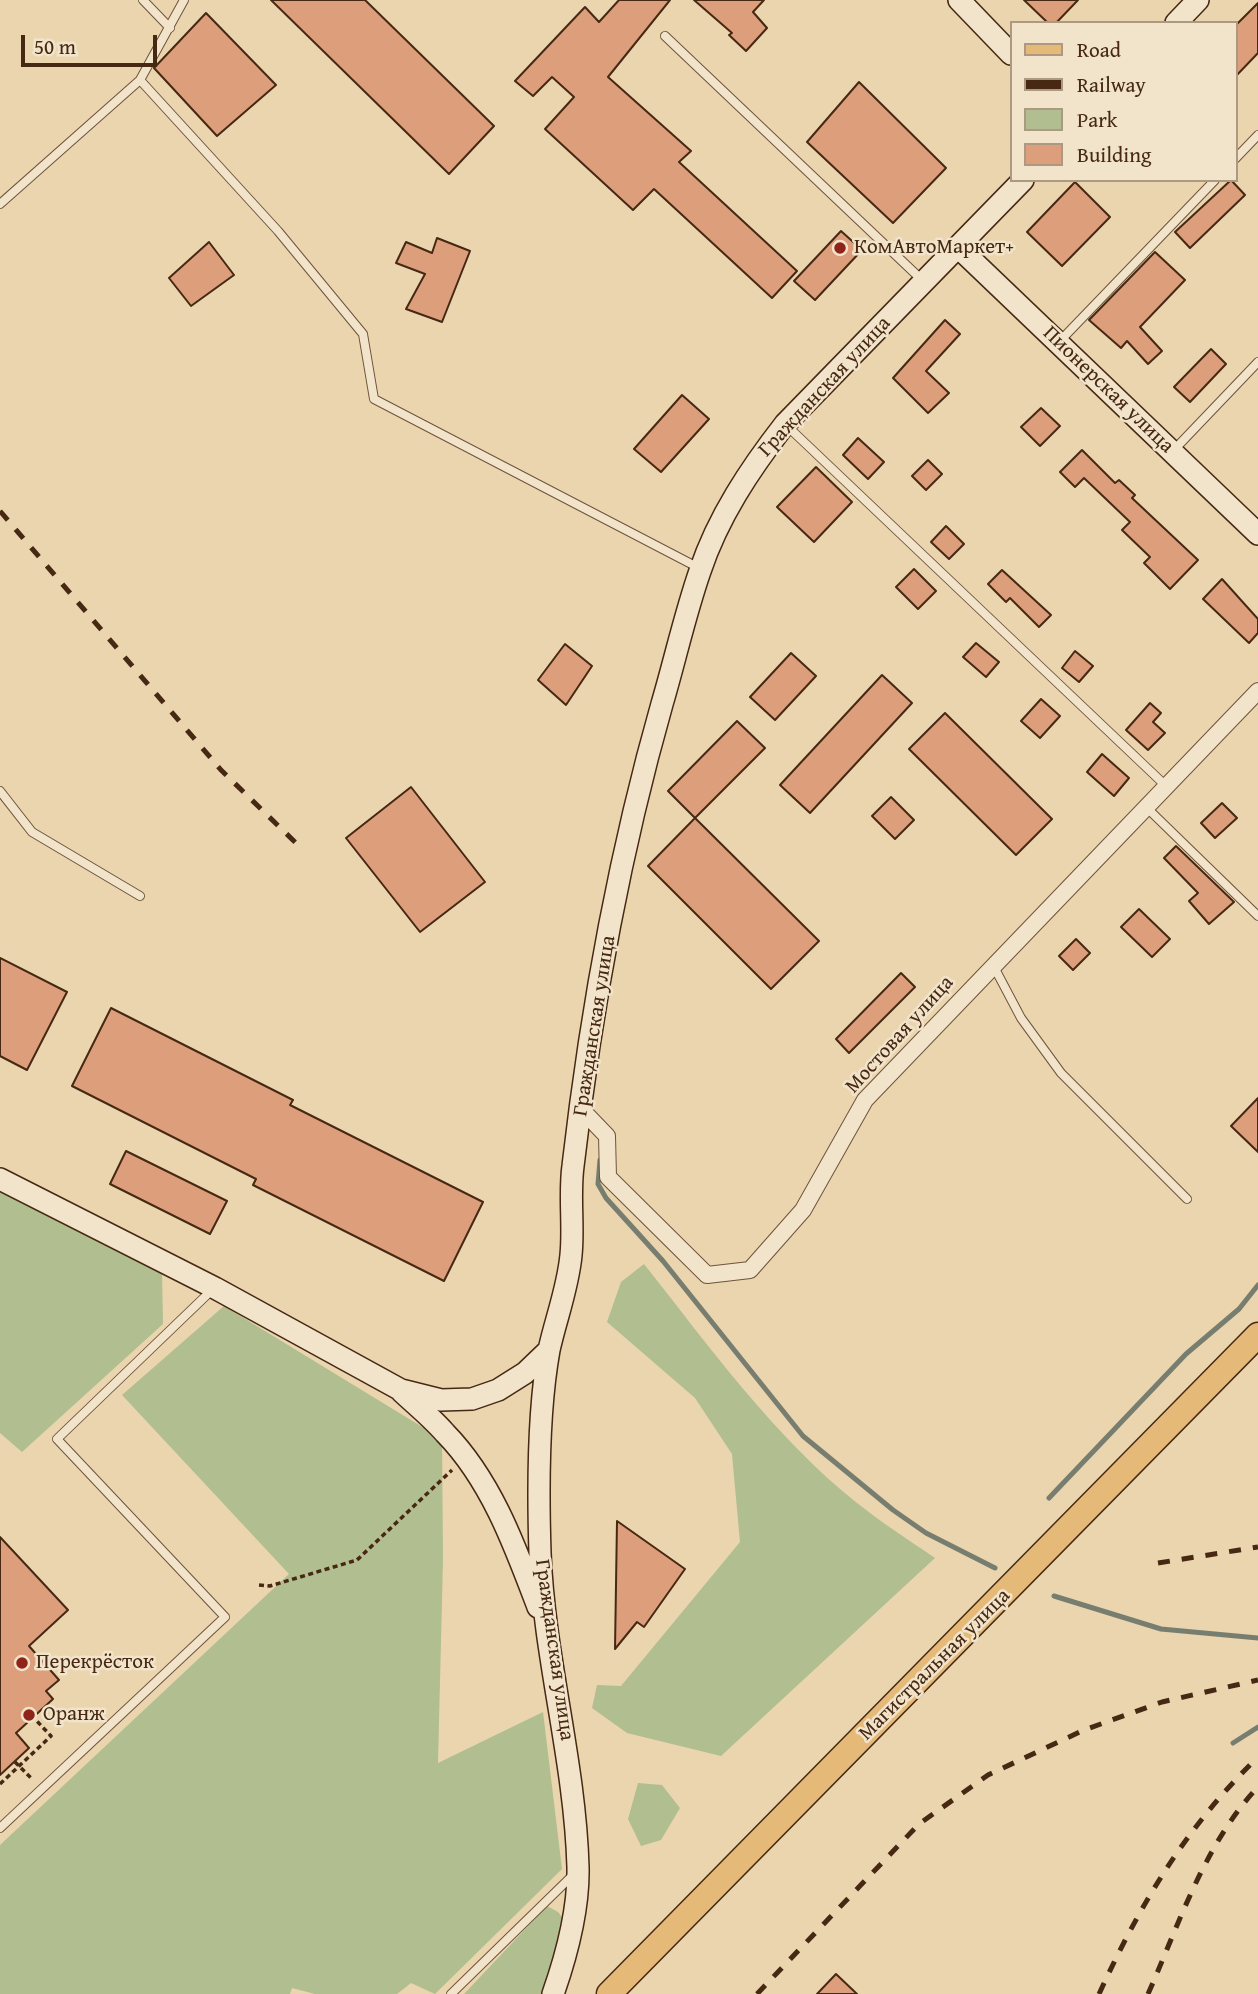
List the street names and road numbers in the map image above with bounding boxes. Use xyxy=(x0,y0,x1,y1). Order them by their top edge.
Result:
street label: Гражданская улица xyxy=(753,312,897,462)
street label: Пионерская улица xyxy=(1037,321,1179,459)
street label: Гражданская улица xyxy=(568,934,622,1118)
street label: Мостовая улица xyxy=(841,971,959,1099)
street label: Гражданская улица xyxy=(529,1558,579,1742)
street label: Магистральная улица xyxy=(854,1584,1016,1746)

